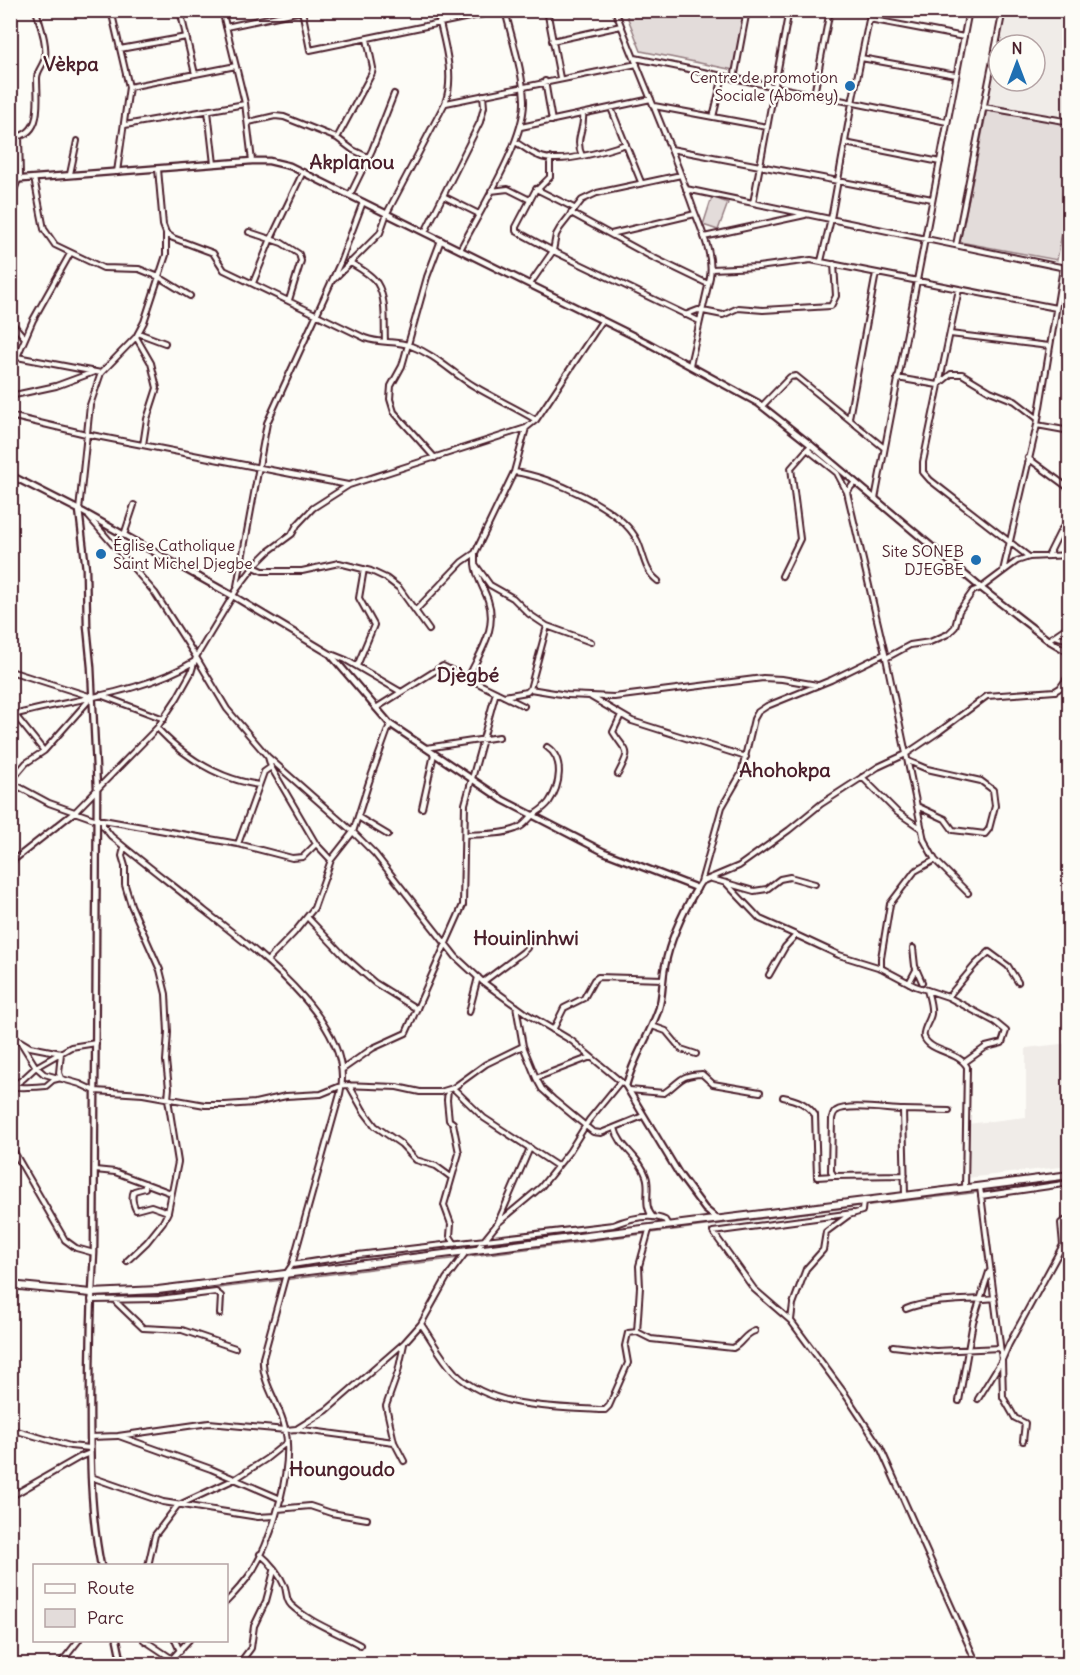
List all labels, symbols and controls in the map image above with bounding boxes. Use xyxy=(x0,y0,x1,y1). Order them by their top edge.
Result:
north arrow xyxy=(987,33,1047,93)
text: N xyxy=(1011,38,1023,58)
district label: Vèkpa xyxy=(43,51,99,76)
place label: Centre de promotion Sociale (Abomey) xyxy=(690,67,838,105)
marker: Centre de promotion Sociale (Abomey) xyxy=(843,79,857,93)
district label: Akplanou xyxy=(310,149,395,174)
place label: Église Catholique Saint Michel Djegbe xyxy=(113,535,253,573)
place label: Site SONEB DJEGBE xyxy=(882,541,964,579)
marker: Église Catholique Saint Michel Djegbe xyxy=(94,547,108,561)
marker: Site SONEB DJEGBE xyxy=(969,553,983,567)
district label: Djègbé xyxy=(437,662,499,687)
district label: Ahohokpa xyxy=(739,757,831,782)
district label: Houinlinhwi xyxy=(473,925,579,950)
district label: Houngoudo xyxy=(289,1456,395,1481)
legend xyxy=(33,1564,228,1642)
text: Route xyxy=(87,1576,135,1599)
text: Parc xyxy=(87,1606,124,1629)

